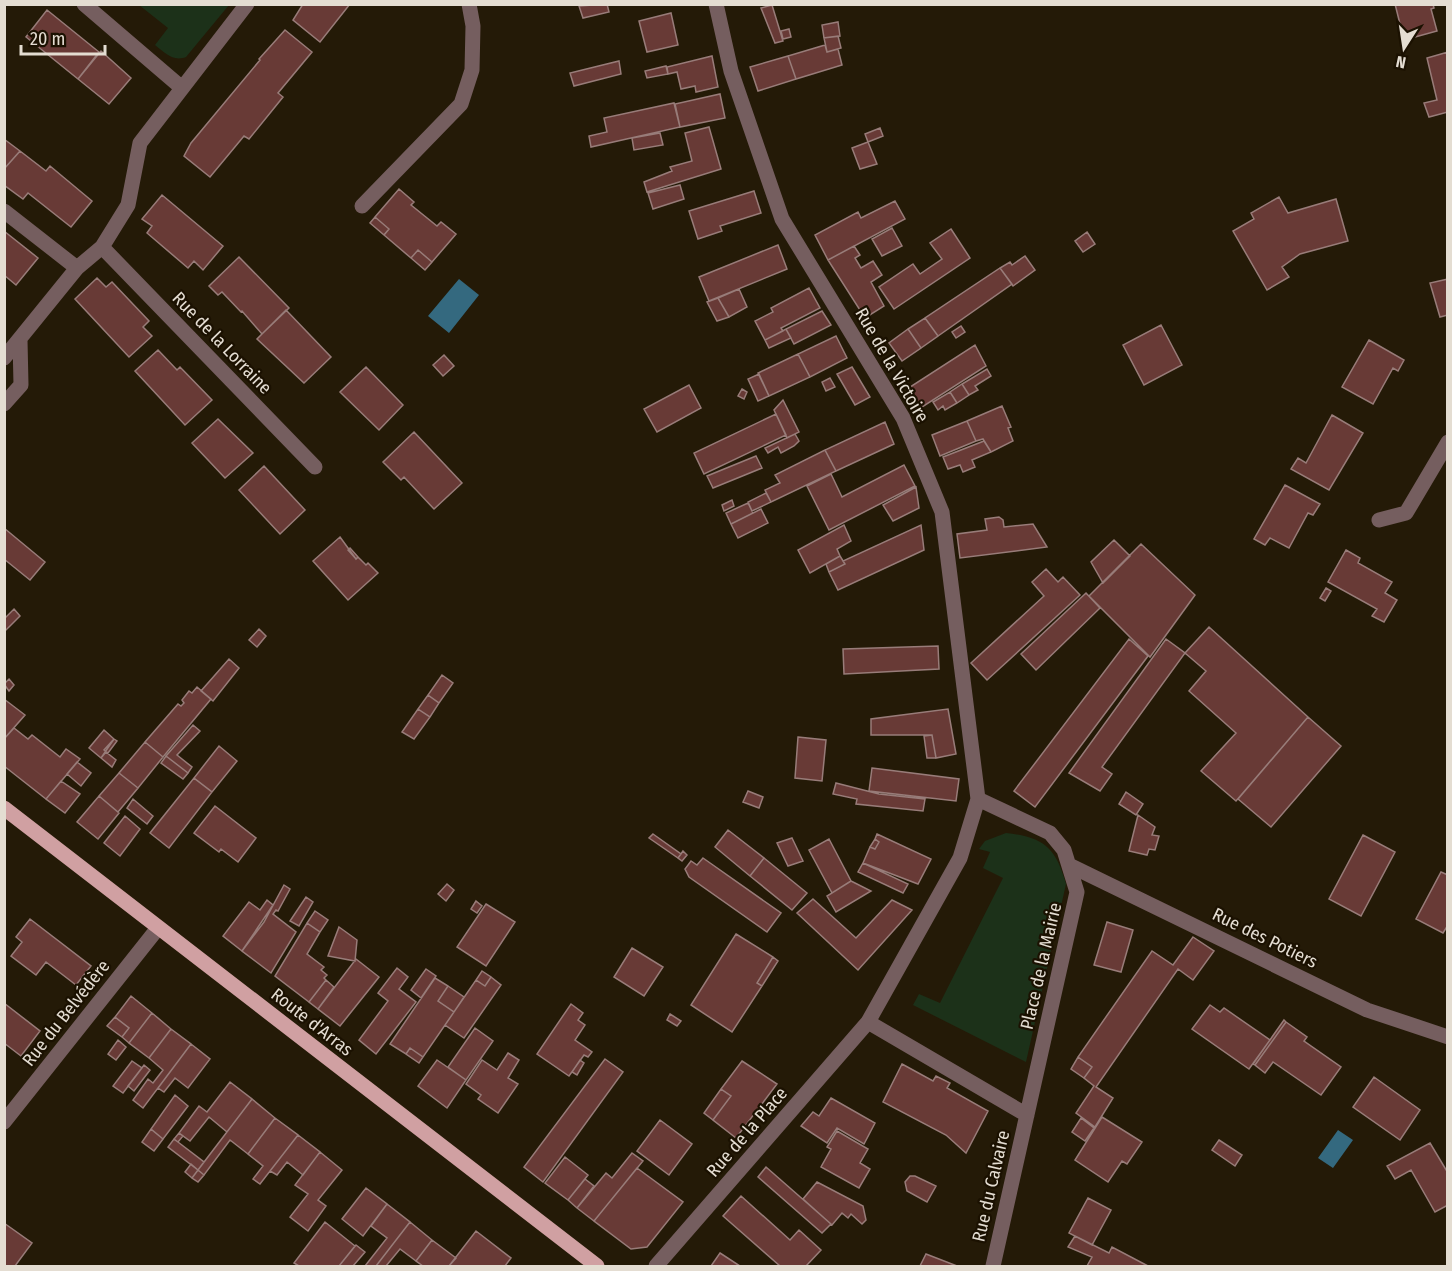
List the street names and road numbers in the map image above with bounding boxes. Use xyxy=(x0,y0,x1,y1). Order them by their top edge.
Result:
street label: Rue de la Lorraine xyxy=(168,287,276,399)
street label: Rue de la Victoire xyxy=(850,304,934,426)
street label: Place de la Mairie xyxy=(1016,900,1066,1032)
street label: Rue des Potiers xyxy=(1209,903,1321,973)
street label: Rue du Belvédère xyxy=(18,955,114,1071)
street label: Route d'Arras xyxy=(267,983,358,1061)
street label: Rue de la Place xyxy=(702,1083,792,1181)
street label: Rue du Calvaire xyxy=(968,1128,1015,1244)

